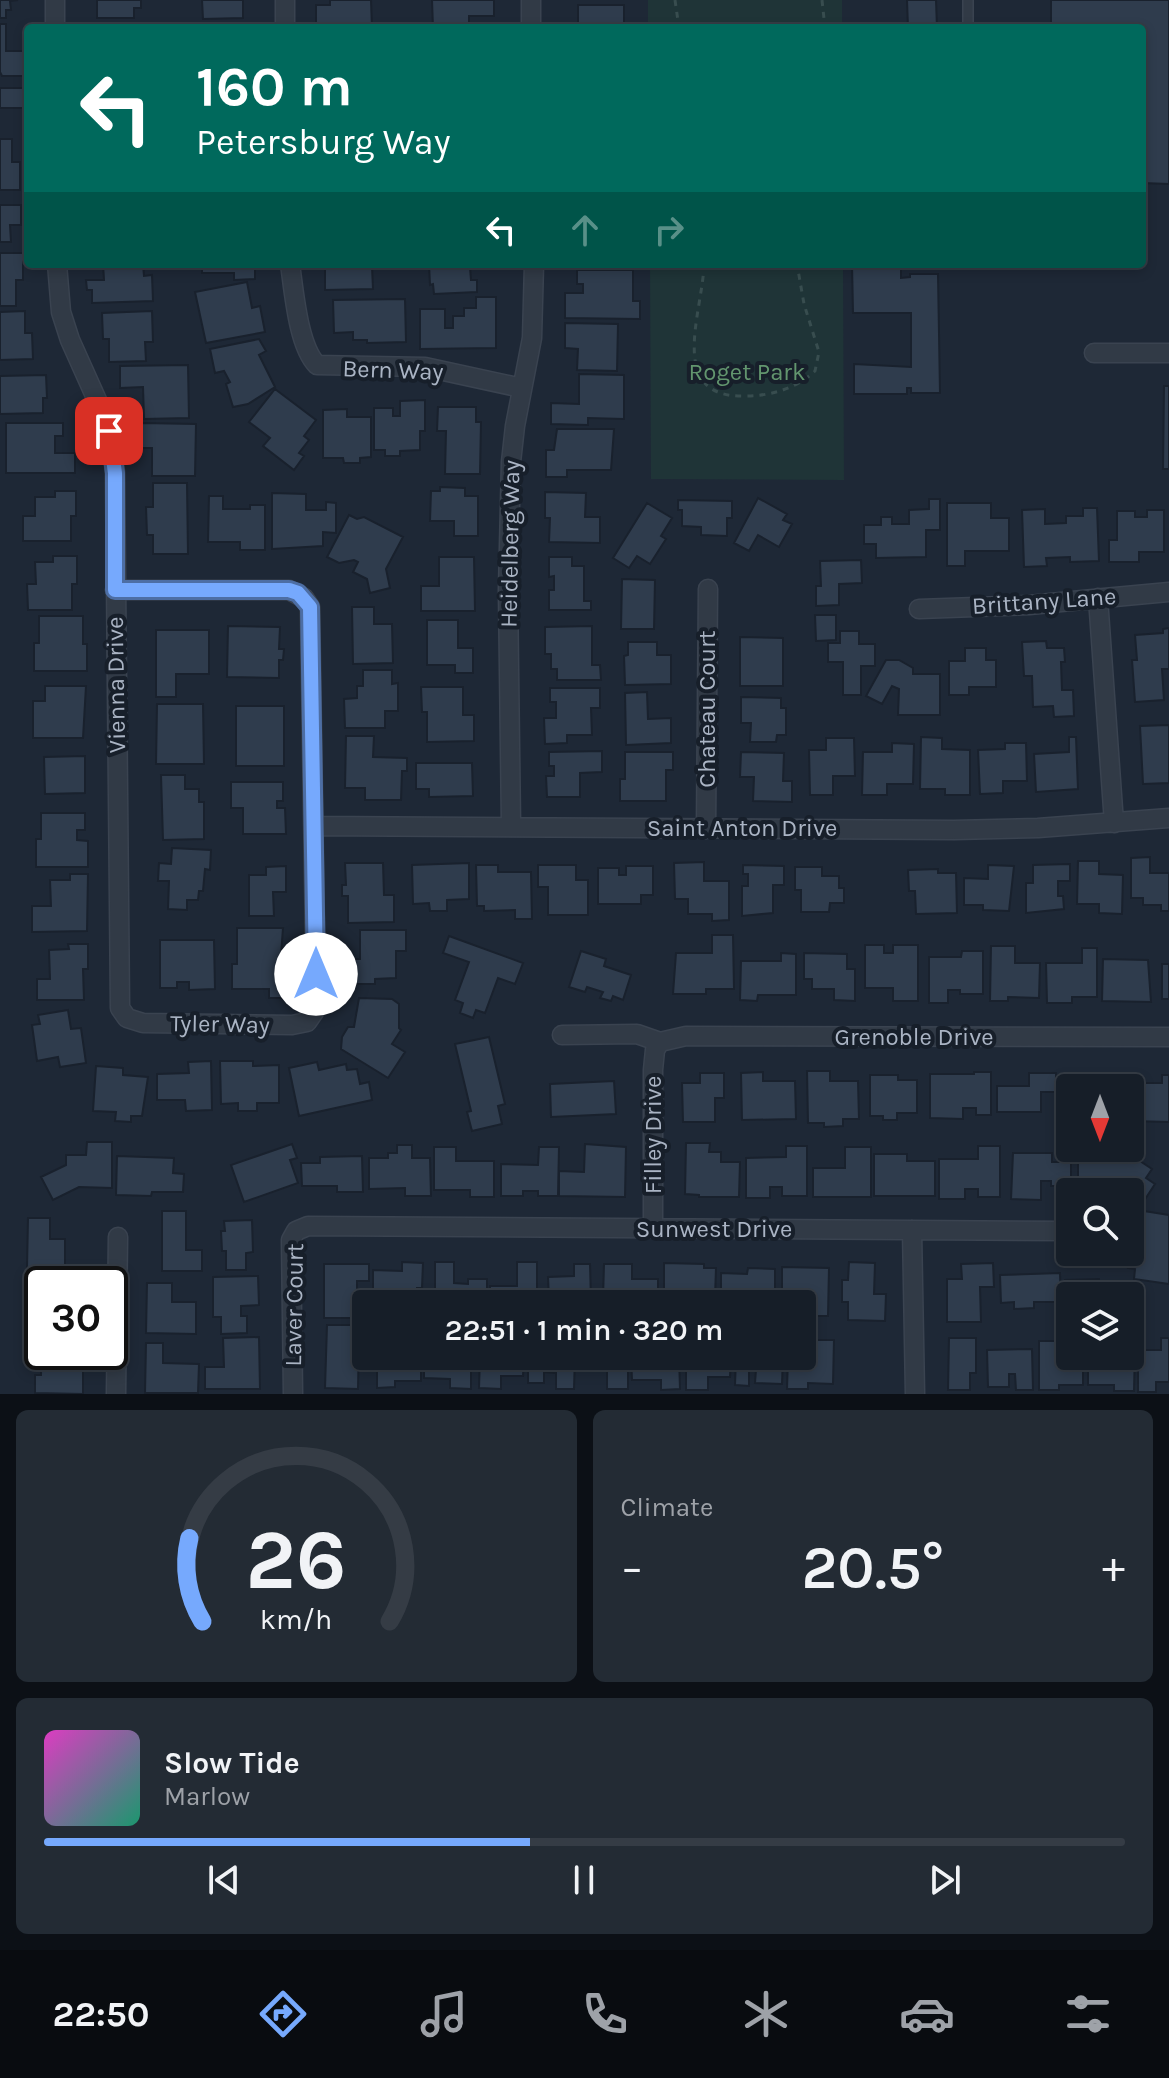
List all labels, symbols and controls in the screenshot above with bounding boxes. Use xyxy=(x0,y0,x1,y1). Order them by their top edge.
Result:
text: 160 m xyxy=(196,54,353,119)
icon: left xyxy=(64,56,168,160)
text: Petersburg Way xyxy=(196,121,450,163)
icon: left xyxy=(479,208,523,252)
icon: ahead xyxy=(563,208,607,252)
icon: right xyxy=(647,208,691,252)
street label: Bern Way xyxy=(342,354,444,386)
park label: Roget Park xyxy=(688,358,806,386)
pin xyxy=(75,397,143,465)
icon: arrive xyxy=(87,409,131,453)
street label: Heidelberg Way xyxy=(495,460,525,628)
street label: Brittany Lane xyxy=(971,582,1117,620)
street label: Vienna Drive xyxy=(101,616,131,754)
street label: Chateau Court xyxy=(693,630,721,788)
street label: Saint Anton Drive xyxy=(647,814,837,842)
position arrow xyxy=(274,932,358,1016)
street label: Tyler Way xyxy=(170,1009,270,1039)
street label: Grenoble Drive xyxy=(834,1023,994,1051)
north arrow xyxy=(1056,1074,1144,1162)
map controls xyxy=(1056,1074,1144,1370)
street label: Filley Drive xyxy=(639,1076,667,1194)
button: search xyxy=(1056,1178,1144,1266)
street label: Sunwest Drive xyxy=(636,1215,792,1243)
street label: Laver Court xyxy=(279,1243,309,1367)
speed limit sign: 30 xyxy=(24,1266,128,1370)
button: layers xyxy=(1056,1282,1144,1370)
text: 22:51 · 1 min · 320 m xyxy=(445,1312,723,1348)
text: Climate xyxy=(621,1492,713,1523)
text: 26 xyxy=(246,1512,347,1609)
text: 20.5° xyxy=(801,1533,944,1603)
text: − xyxy=(621,1542,644,1593)
text: + xyxy=(1102,1542,1125,1593)
text: km/h xyxy=(260,1603,332,1636)
text: Slow Tide xyxy=(164,1745,300,1781)
text: Marlow xyxy=(164,1781,250,1812)
icon: previous xyxy=(202,1858,246,1902)
icon: pause xyxy=(562,1858,606,1902)
icon: next xyxy=(923,1858,967,1902)
icon: directions xyxy=(255,1986,311,2042)
icon: music xyxy=(416,1986,472,2042)
icon: phone xyxy=(577,1986,633,2042)
icon: climate xyxy=(738,1986,794,2042)
icon: car xyxy=(899,1986,955,2042)
icon: filters xyxy=(1060,1986,1116,2042)
text: 22:50 xyxy=(53,1993,150,2035)

